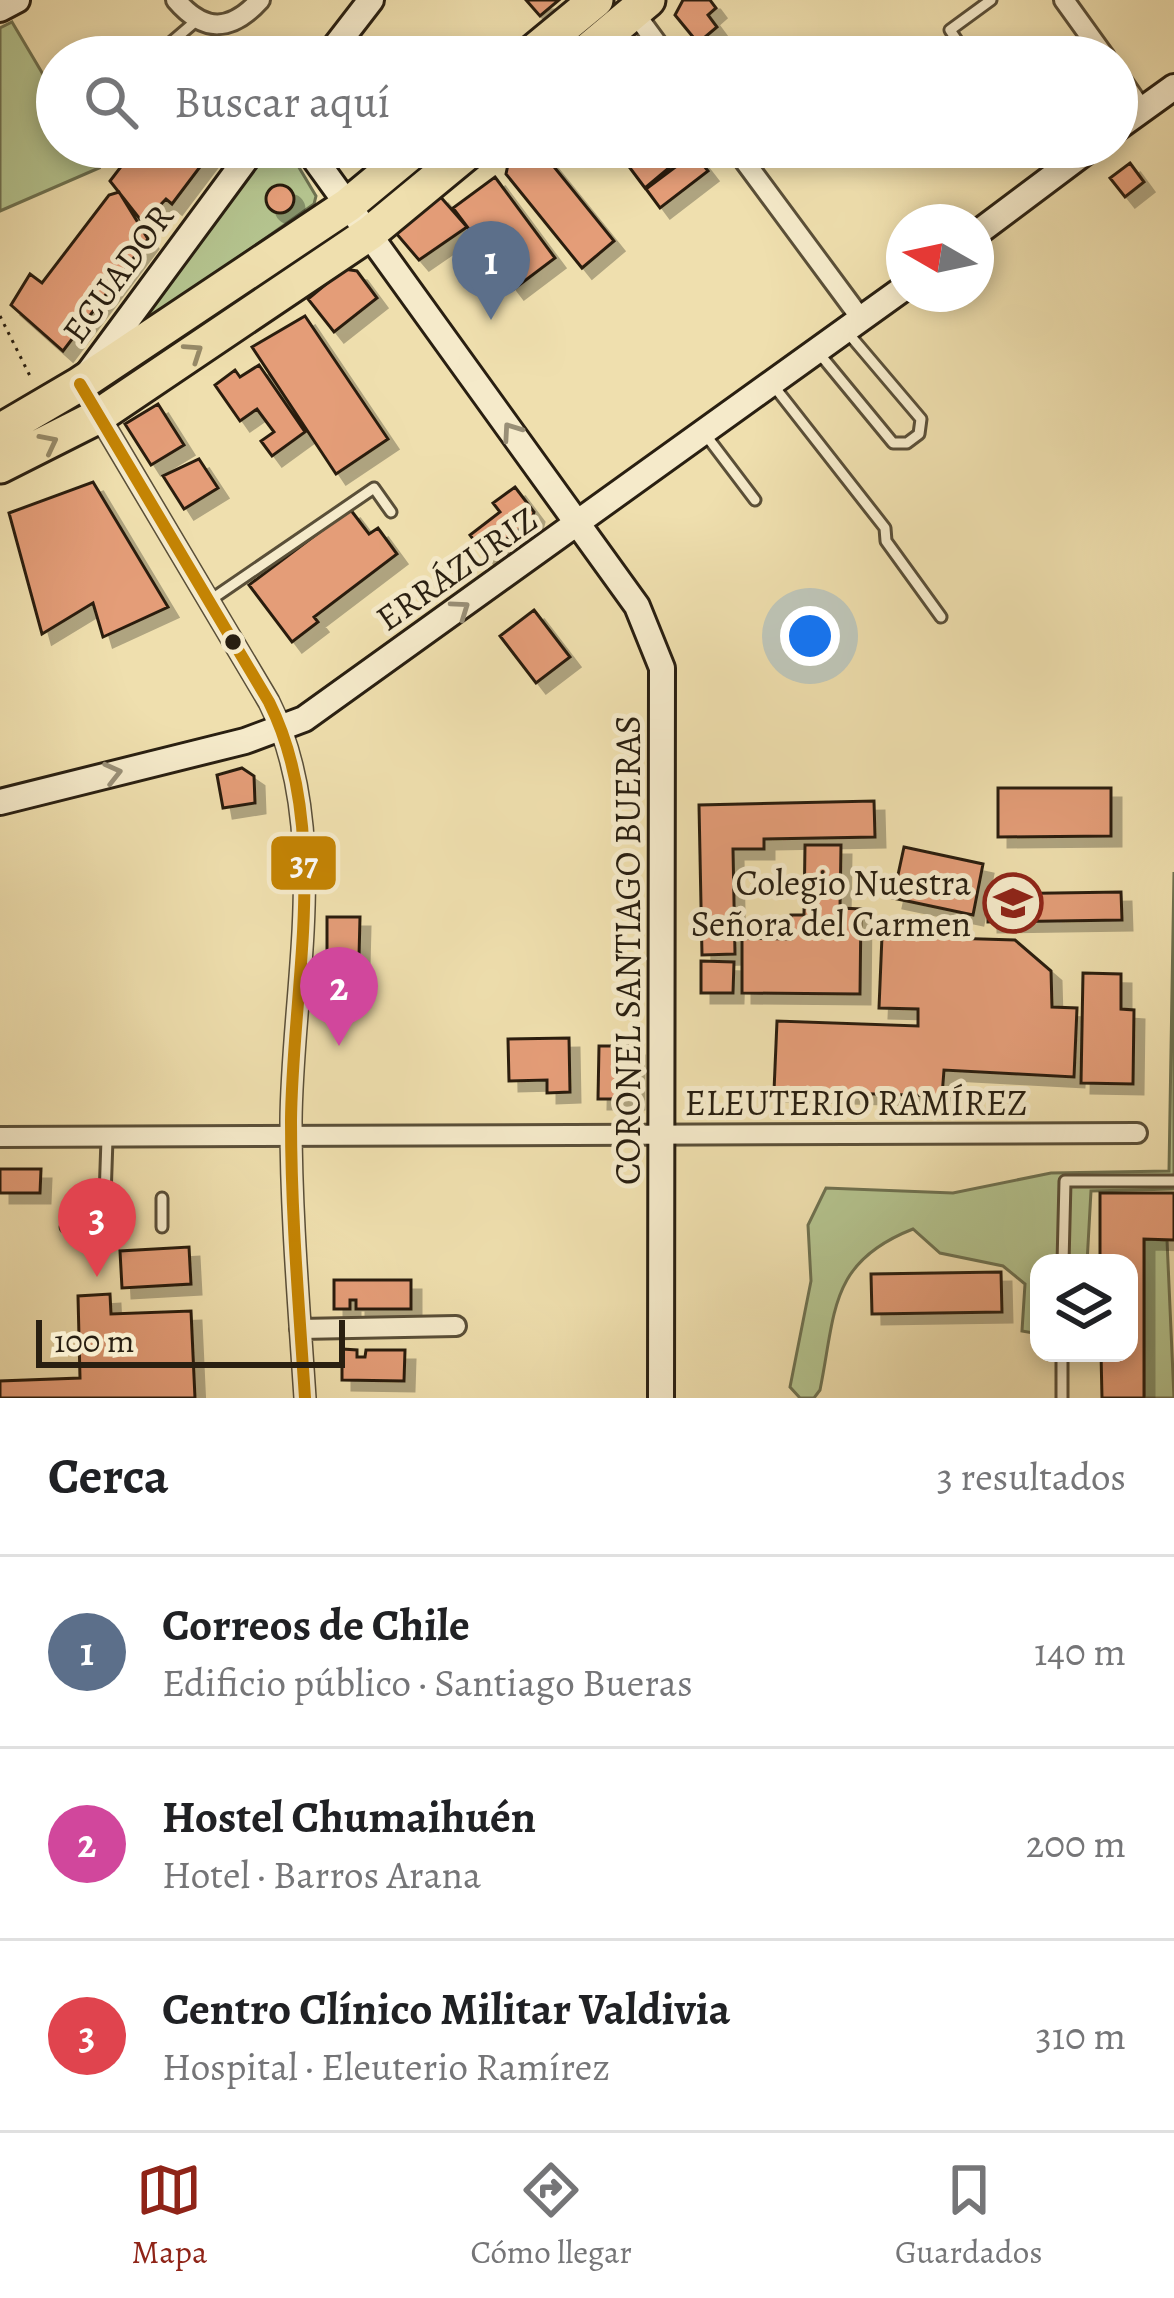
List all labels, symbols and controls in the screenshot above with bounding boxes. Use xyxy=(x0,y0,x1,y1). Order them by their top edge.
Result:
search box xyxy=(36,36,1138,168)
icon: search xyxy=(78,69,144,135)
text: Buscar aquí xyxy=(174,71,390,133)
street label: ECUADOR xyxy=(50,194,184,353)
north arrow xyxy=(886,204,994,312)
pin: 1 xyxy=(452,221,530,320)
one-way arrow xyxy=(181,344,203,366)
one-way arrow xyxy=(503,423,525,444)
one-way arrow xyxy=(37,435,59,458)
street label: ERRÁZURIZ xyxy=(366,495,547,642)
one-way arrow xyxy=(447,601,469,623)
your location xyxy=(780,606,840,666)
unlabelled marker xyxy=(222,631,244,653)
street label: CORONEL SANTIAGO BUERAS xyxy=(603,715,652,1185)
one-way arrow xyxy=(103,762,123,787)
line badge: 37 xyxy=(269,834,338,892)
text: 37 xyxy=(290,841,319,886)
place label: Colegio Nuestra Señora del Carmen xyxy=(691,858,971,948)
school or university icon: Colegio Nuestra Señora del Carmen xyxy=(982,872,1044,934)
pin: 2 xyxy=(300,947,378,1046)
street label: ELEUTERIO RAMÍREZ xyxy=(685,1078,1027,1127)
pin: 3 xyxy=(58,1178,136,1277)
map controls xyxy=(1030,1254,1138,1362)
button: layers xyxy=(1030,1254,1138,1362)
scale bar xyxy=(36,1314,345,1367)
text: 100 m xyxy=(54,1318,134,1363)
text: Cerca xyxy=(48,1441,169,1511)
text: 3 resultados xyxy=(937,1450,1126,1503)
text: Correos de Chile xyxy=(162,1594,470,1656)
text: 1 xyxy=(80,1625,94,1678)
text: 140 m xyxy=(1034,1625,1126,1678)
text: Edificio público · Santiago Bueras xyxy=(162,1656,693,1709)
text: Hostel Chumaihuén xyxy=(162,1786,536,1848)
text: 2 xyxy=(78,1817,96,1870)
text: 200 m xyxy=(1026,1817,1126,1870)
text: Hotel · Barros Arana xyxy=(162,1848,481,1901)
text: Centro Clínico Militar Valdivia xyxy=(162,1978,731,2040)
text: 3 xyxy=(79,2009,95,2062)
text: 310 m xyxy=(1035,2009,1126,2062)
text: Hospital · Eleuterio Ramírez xyxy=(162,2040,610,2093)
tab: Mapa xyxy=(132,2157,207,2274)
tab: Cómo llegar xyxy=(470,2157,632,2274)
tab: Guardados xyxy=(895,2157,1042,2274)

